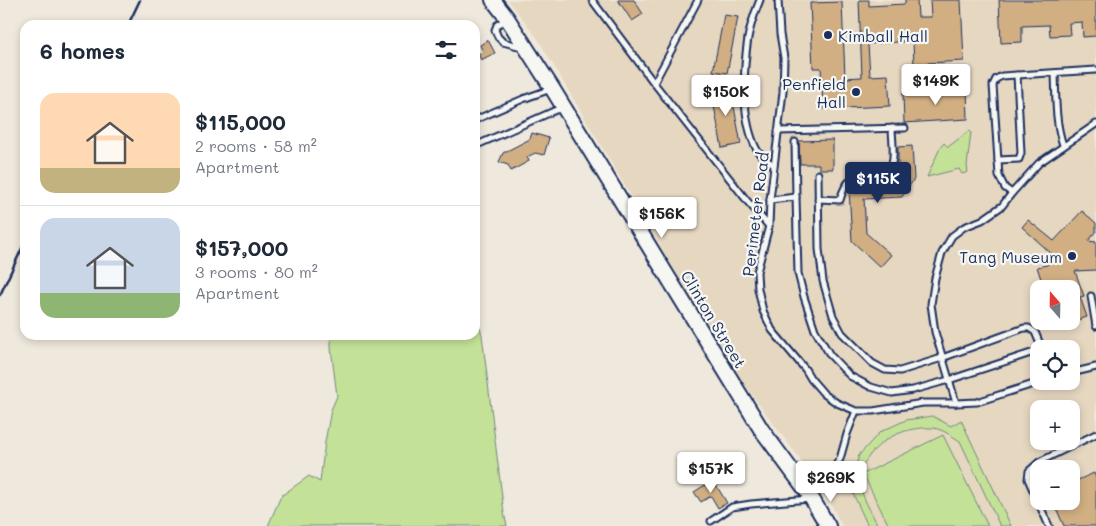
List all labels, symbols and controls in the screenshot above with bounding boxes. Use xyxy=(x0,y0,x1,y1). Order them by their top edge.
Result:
place label: Kimball Hall xyxy=(838,25,928,46)
marker: Kimball Hall xyxy=(822,29,834,41)
icon: filters xyxy=(432,36,460,64)
text: 6 homes xyxy=(40,37,125,64)
pin: $149K xyxy=(901,64,971,106)
text: $149K xyxy=(912,69,960,90)
place label: Penfield Hall xyxy=(782,73,846,112)
pin: $150K xyxy=(691,74,761,117)
text: $150K xyxy=(702,80,750,101)
marker: Penfield Hall xyxy=(850,86,862,98)
text: $115,000 xyxy=(195,108,286,135)
icon: home xyxy=(80,113,140,173)
text: 2 rooms · 58 m² xyxy=(195,135,317,156)
street label: Perimeter Road xyxy=(737,151,773,277)
text: Apartment xyxy=(195,156,280,177)
pin: $115K xyxy=(843,162,913,204)
text: $115K xyxy=(856,167,900,188)
pin: $156K xyxy=(627,196,697,239)
text: $156K xyxy=(639,202,685,223)
text: $157,000 xyxy=(195,234,288,261)
icon: home xyxy=(80,238,140,298)
place label: Tang Museum xyxy=(959,246,1062,267)
marker: Tang Museum xyxy=(1066,250,1078,262)
text: 3 rooms · 80 m² xyxy=(195,261,318,282)
street label: Clinton Street xyxy=(677,266,751,372)
north arrow xyxy=(1030,280,1080,330)
map controls xyxy=(1030,280,1080,510)
text: Apartment xyxy=(195,282,280,303)
button: locate xyxy=(1030,340,1080,390)
button: + xyxy=(1030,400,1080,450)
pin: $157K xyxy=(676,452,746,494)
text: $157K xyxy=(688,457,734,478)
pin: $269K xyxy=(796,460,866,503)
button: − xyxy=(1030,460,1080,510)
text: $269K xyxy=(807,466,855,487)

